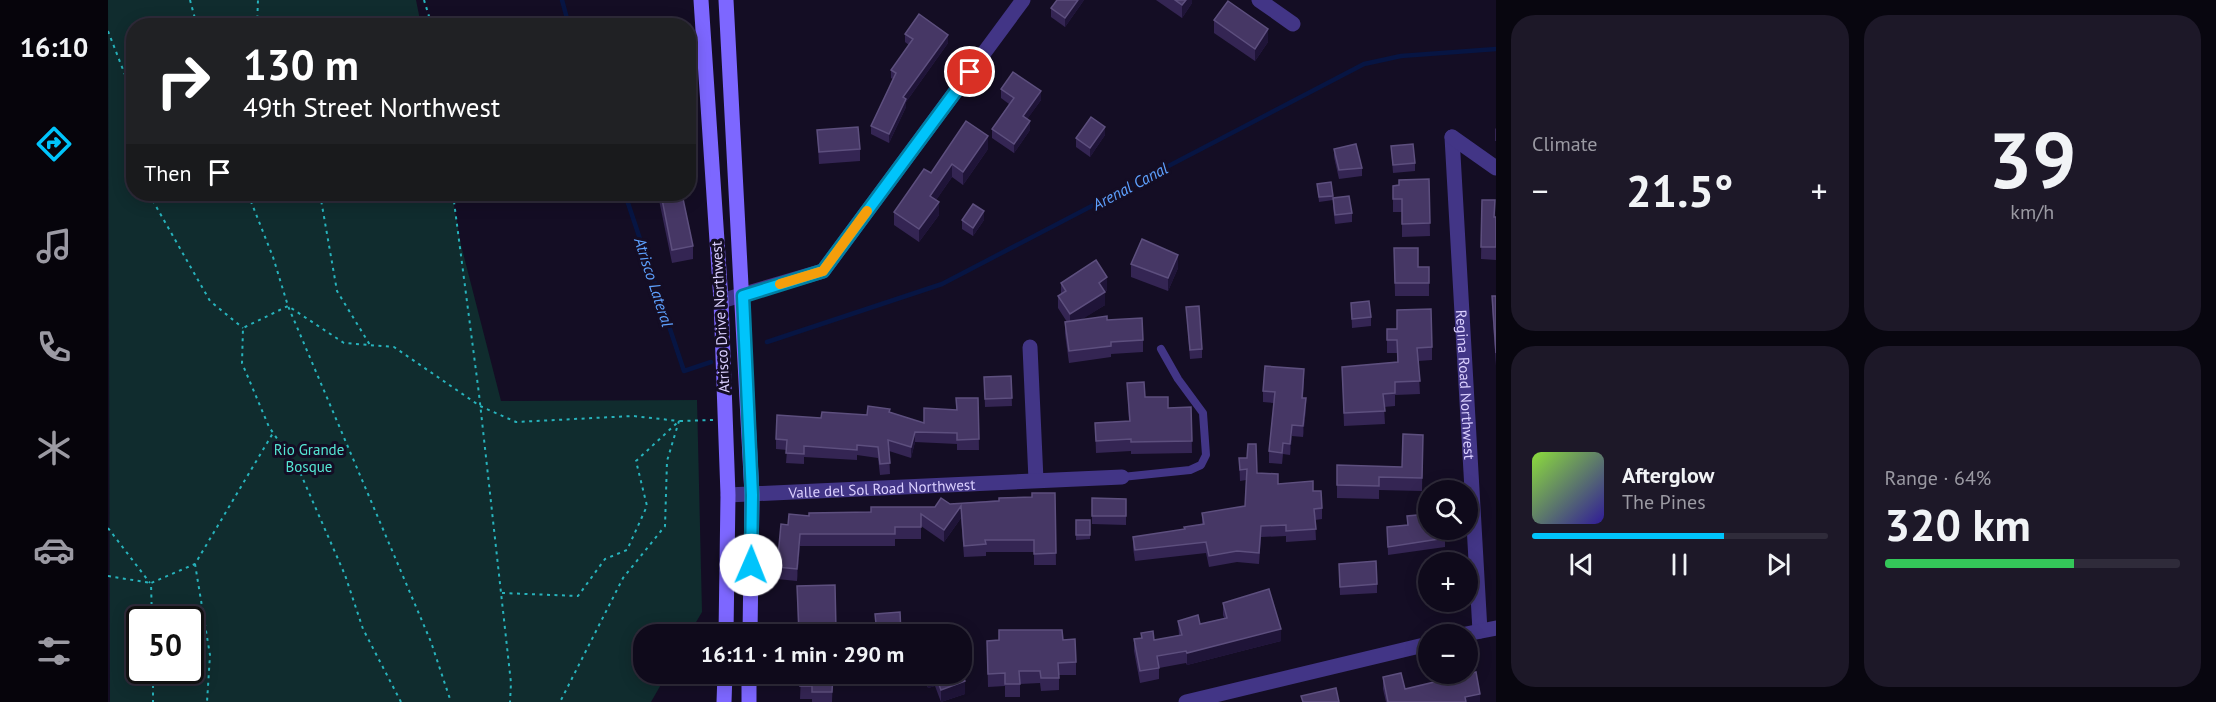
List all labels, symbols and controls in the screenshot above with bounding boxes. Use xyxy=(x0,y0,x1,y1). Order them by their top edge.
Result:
text: 16:10 xyxy=(20,30,88,64)
text: 130 m xyxy=(243,37,359,92)
icon: right xyxy=(144,42,222,120)
pin xyxy=(944,46,995,97)
icon: arrive xyxy=(953,55,986,88)
text: 49th Street Northwest xyxy=(243,90,500,124)
text: 39 xyxy=(1988,109,2076,210)
icon: directions xyxy=(33,123,75,165)
text: Climate xyxy=(1532,131,1598,157)
icon: arrive xyxy=(203,156,236,189)
water label: Arenal Canal xyxy=(1088,157,1172,215)
text: Then xyxy=(144,159,191,187)
text: 21.5° xyxy=(1626,161,1733,219)
text: − xyxy=(1532,169,1549,212)
text: + xyxy=(1811,169,1828,212)
text: km/h xyxy=(2010,199,2054,225)
icon: music xyxy=(33,225,75,267)
water label: Atrisco Lateral xyxy=(630,234,678,330)
street label: Atrisco Drive Northwest xyxy=(707,241,733,393)
street label: Regina Road Northwest xyxy=(1452,309,1480,460)
icon: phone xyxy=(33,326,75,368)
icon: climate xyxy=(33,427,75,469)
park label: Rio Grande Bosque xyxy=(274,440,344,476)
text: Afterglow xyxy=(1622,461,1714,489)
text: Range · 64% xyxy=(1885,465,1991,491)
street label: Valle del Sol Road Northwest xyxy=(787,474,976,502)
map controls xyxy=(1418,480,1478,684)
button: search xyxy=(1418,480,1478,540)
text: The Pines xyxy=(1622,489,1706,515)
text: 320 km xyxy=(1885,495,2031,553)
icon: car xyxy=(33,529,75,571)
position arrow xyxy=(719,533,783,597)
icon: previous xyxy=(1565,548,1598,581)
icon: pause xyxy=(1663,548,1696,581)
icon: next xyxy=(1762,548,1795,581)
button: + xyxy=(1418,552,1478,612)
speed limit sign: 50 xyxy=(126,606,204,684)
button: − xyxy=(1418,624,1478,684)
icon: filters xyxy=(33,630,75,672)
text: 16:11 · 1 min · 290 m xyxy=(701,640,904,668)

